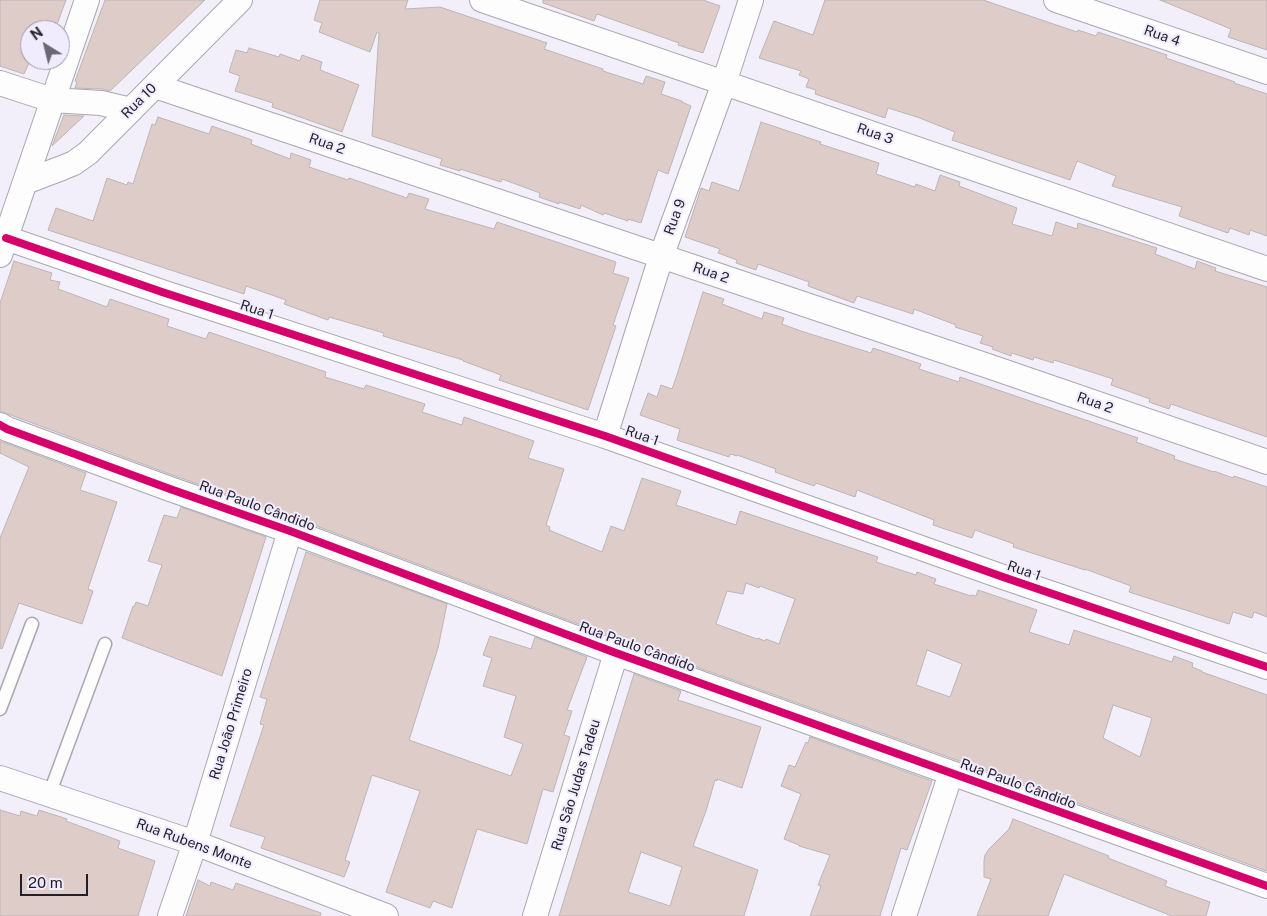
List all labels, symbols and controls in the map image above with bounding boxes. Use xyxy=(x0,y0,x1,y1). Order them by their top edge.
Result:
north arrow xyxy=(20,20,70,70)
street label: Rua 4 xyxy=(1142,22,1182,50)
text: N xyxy=(28,24,46,43)
street label: Rua 10 xyxy=(118,80,160,122)
street label: Rua 3 xyxy=(855,120,895,148)
street label: Rua 2 xyxy=(307,130,347,158)
street label: Rua 9 xyxy=(661,197,689,237)
street label: Rua 2 xyxy=(691,259,731,287)
street label: Rua 1 xyxy=(238,297,276,323)
street label: Rua 2 xyxy=(1075,389,1115,417)
street label: Rua 1 xyxy=(623,422,661,450)
street label: Rua Paulo Cândido xyxy=(197,477,317,535)
street label: Rua 1 xyxy=(1005,557,1043,585)
street label: Rua Paulo Cândido xyxy=(577,618,697,676)
street label: Rua João Primeiro xyxy=(206,666,256,782)
street label: Rua São Judas Tadeu xyxy=(548,717,604,853)
street label: Rua Paulo Cândido xyxy=(958,755,1078,813)
street label: Rua Rubens Monte xyxy=(134,815,254,873)
scale bar xyxy=(22,864,90,896)
text: 20 m xyxy=(28,874,63,891)

